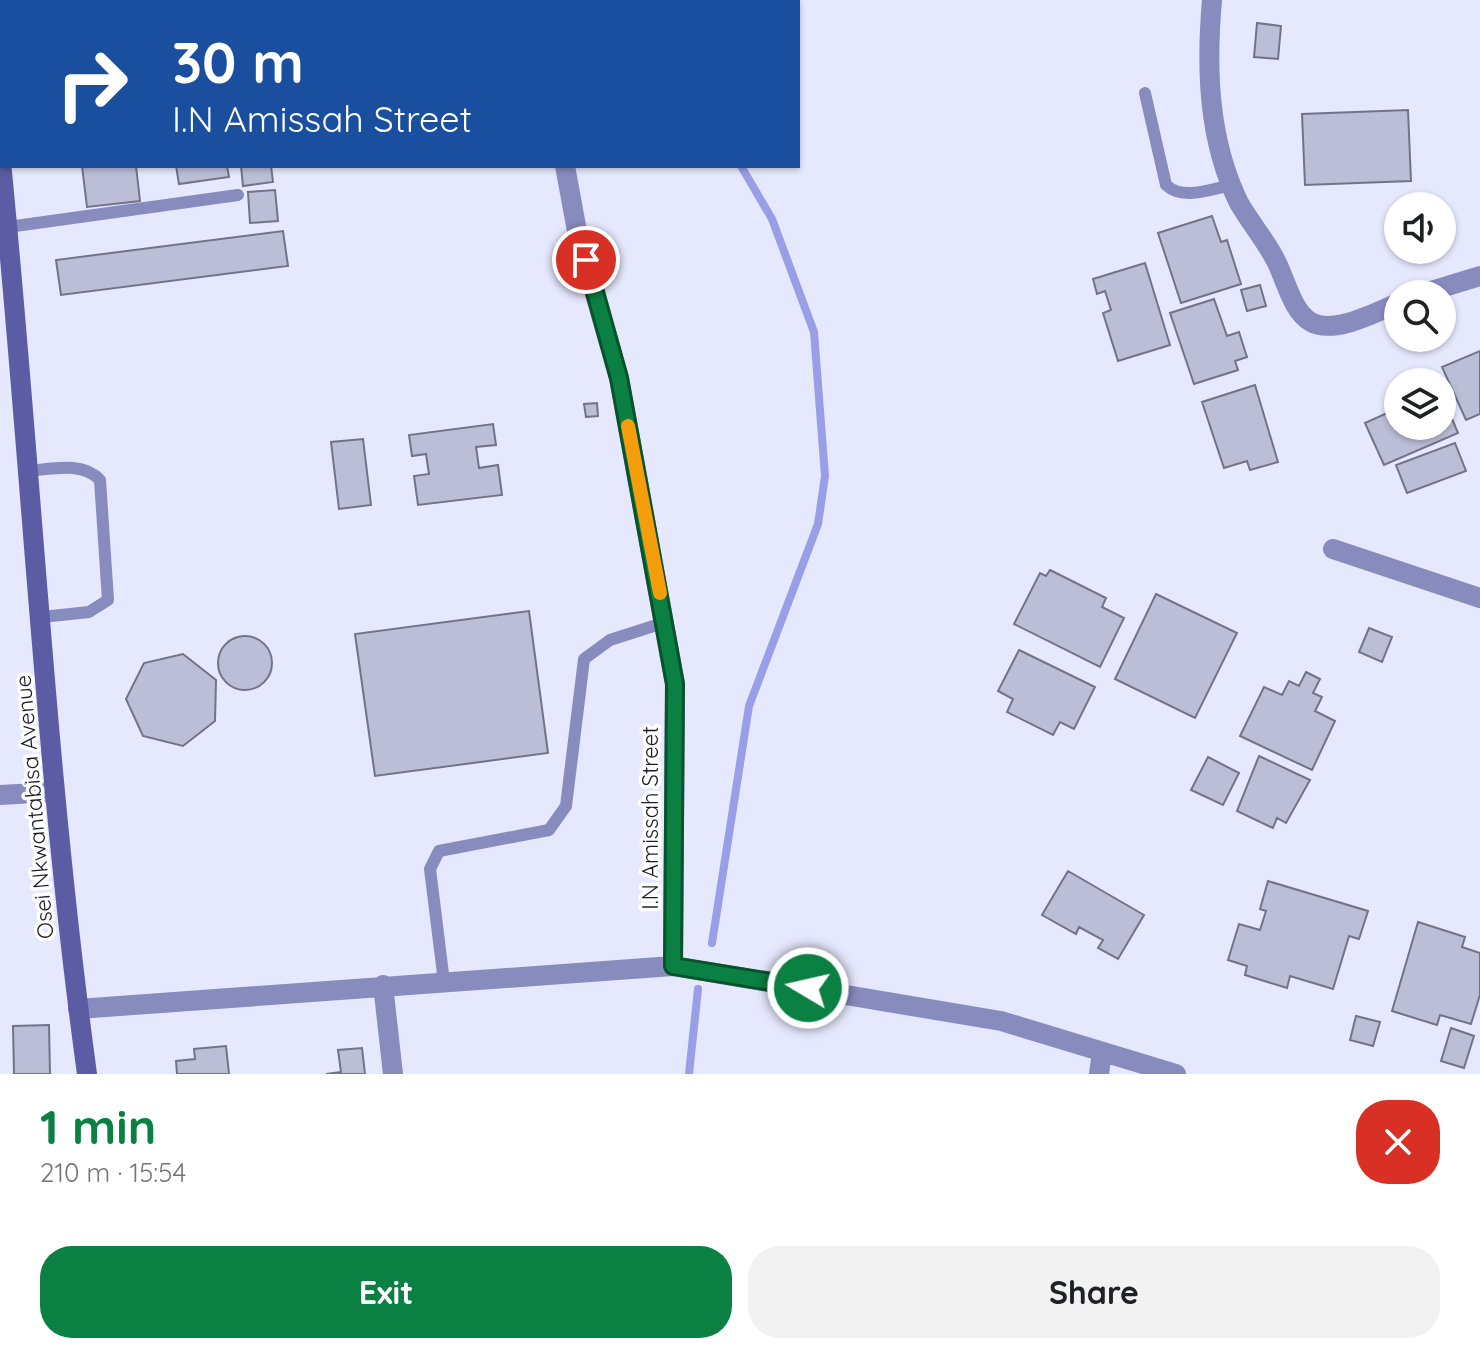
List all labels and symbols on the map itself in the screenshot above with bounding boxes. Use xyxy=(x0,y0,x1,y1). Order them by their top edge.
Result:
pin xyxy=(552,226,620,294)
street label: Osei Nkwantabisa Avenue xyxy=(9,674,59,940)
street label: I.N Amissah Street xyxy=(636,726,664,910)
position arrow xyxy=(766,946,850,1030)

